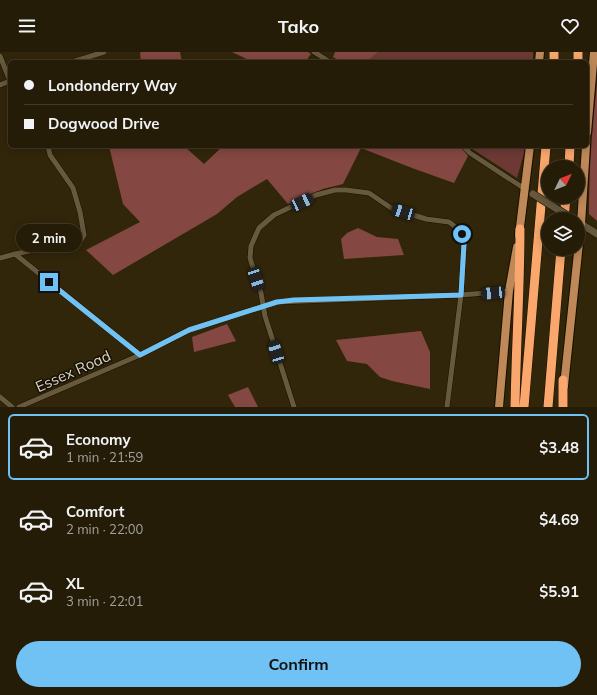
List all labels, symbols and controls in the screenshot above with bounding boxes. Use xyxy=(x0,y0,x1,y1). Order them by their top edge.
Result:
icon: menu xyxy=(16,15,38,37)
text: Tako xyxy=(278,15,319,38)
icon: heart xyxy=(559,15,581,37)
text: Londonderry Way xyxy=(48,76,177,95)
text: Dogwood Drive xyxy=(48,114,159,133)
north arrow xyxy=(541,160,585,204)
map controls xyxy=(541,160,585,256)
car xyxy=(289,191,315,213)
car xyxy=(390,203,416,221)
button: layers xyxy=(541,212,585,256)
callout: 2 min xyxy=(16,224,82,252)
route start xyxy=(453,225,471,243)
text: 2 min xyxy=(32,230,66,246)
car xyxy=(247,266,265,292)
route end xyxy=(40,273,58,291)
car xyxy=(481,286,505,300)
car xyxy=(267,339,285,365)
street label: Essex Road xyxy=(32,346,114,396)
icon: car xyxy=(18,429,54,465)
text: Economy xyxy=(66,430,131,449)
text: $3.48 xyxy=(539,438,579,457)
text: 1 min · 21:59 xyxy=(66,449,143,465)
icon: car xyxy=(18,501,54,537)
text: Comfort xyxy=(66,502,124,521)
text: $4.69 xyxy=(539,510,579,529)
text: 2 min · 22:00 xyxy=(66,521,143,537)
icon: car xyxy=(18,573,54,609)
text: XL xyxy=(66,574,84,593)
text: $5.91 xyxy=(539,582,579,601)
text: 3 min · 22:01 xyxy=(66,593,143,609)
button: Confirm xyxy=(16,641,581,687)

